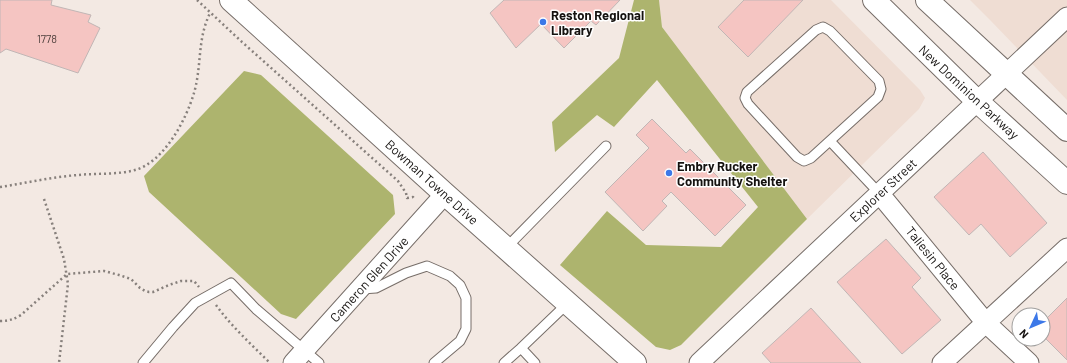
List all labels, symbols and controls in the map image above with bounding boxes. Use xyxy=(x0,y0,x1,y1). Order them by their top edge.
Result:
place label: Reston Regional Library xyxy=(551,7,644,38)
marker: Reston Regional Library xyxy=(538,17,548,27)
house number: 1778 xyxy=(37,32,57,45)
street label: New Dominion Parkway xyxy=(916,41,1022,143)
street label: Bowman Towne Drive xyxy=(382,136,482,228)
street label: Explorer Street xyxy=(846,155,920,225)
place label: Embry Rucker Community Shelter xyxy=(677,158,787,189)
marker: Embry Rucker Community Shelter xyxy=(664,168,674,178)
street label: Taliesin Place xyxy=(903,223,964,293)
street label: Cameron Glen Drive xyxy=(326,233,412,325)
north arrow xyxy=(1011,307,1051,347)
text: N xyxy=(1016,327,1031,341)

